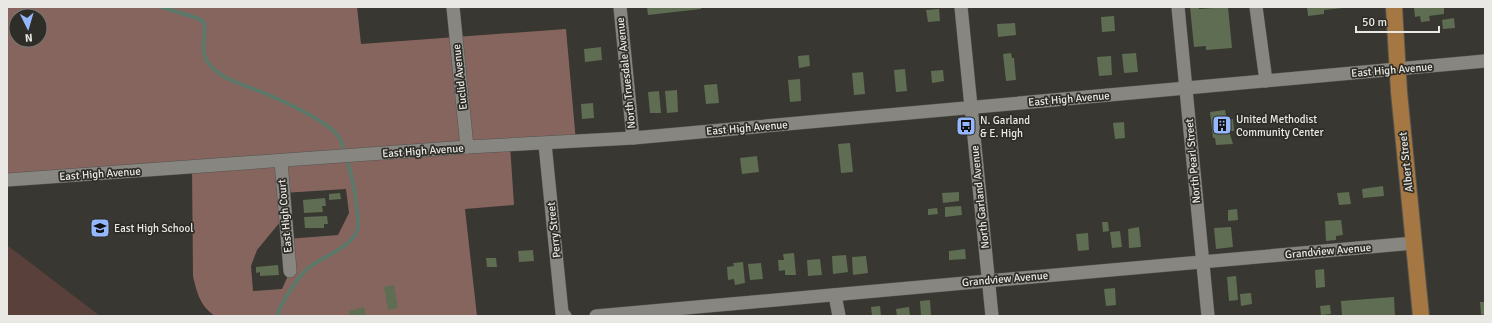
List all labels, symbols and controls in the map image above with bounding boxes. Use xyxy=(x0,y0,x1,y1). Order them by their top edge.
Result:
north arrow xyxy=(8,8,48,48)
scale bar xyxy=(1356,8,1439,34)
text: 50 m xyxy=(1362,15,1387,30)
street label: North Truesdale Avenue xyxy=(614,17,638,129)
text: N xyxy=(24,31,33,44)
street label: Euclid Avenue xyxy=(450,43,470,111)
street label: East High Avenue xyxy=(1351,60,1433,80)
street label: East High Avenue xyxy=(1028,89,1110,109)
place label: United Methodist Community Center xyxy=(1236,113,1324,139)
place label: N. Garland & E. High xyxy=(980,114,1030,140)
building icon: United Methodist Community Center xyxy=(1211,114,1233,136)
bus stop icon: N. Garland & E. High xyxy=(955,115,977,137)
street label: East High Avenue xyxy=(706,118,788,138)
street label: North Pearl Street xyxy=(1183,118,1203,204)
street label: Albert Street xyxy=(1396,131,1416,193)
street label: East High Avenue xyxy=(382,142,464,160)
street label: North Garland Avenue xyxy=(968,145,992,249)
street label: East High Avenue xyxy=(59,165,141,183)
street label: East High Court xyxy=(275,179,295,253)
street label: Perry Street xyxy=(545,201,563,259)
school or university icon: East High School xyxy=(89,217,111,239)
place label: East High School xyxy=(114,222,193,235)
street label: Grandview Avenue xyxy=(1284,241,1372,261)
street label: Grandview Avenue xyxy=(961,269,1049,289)

